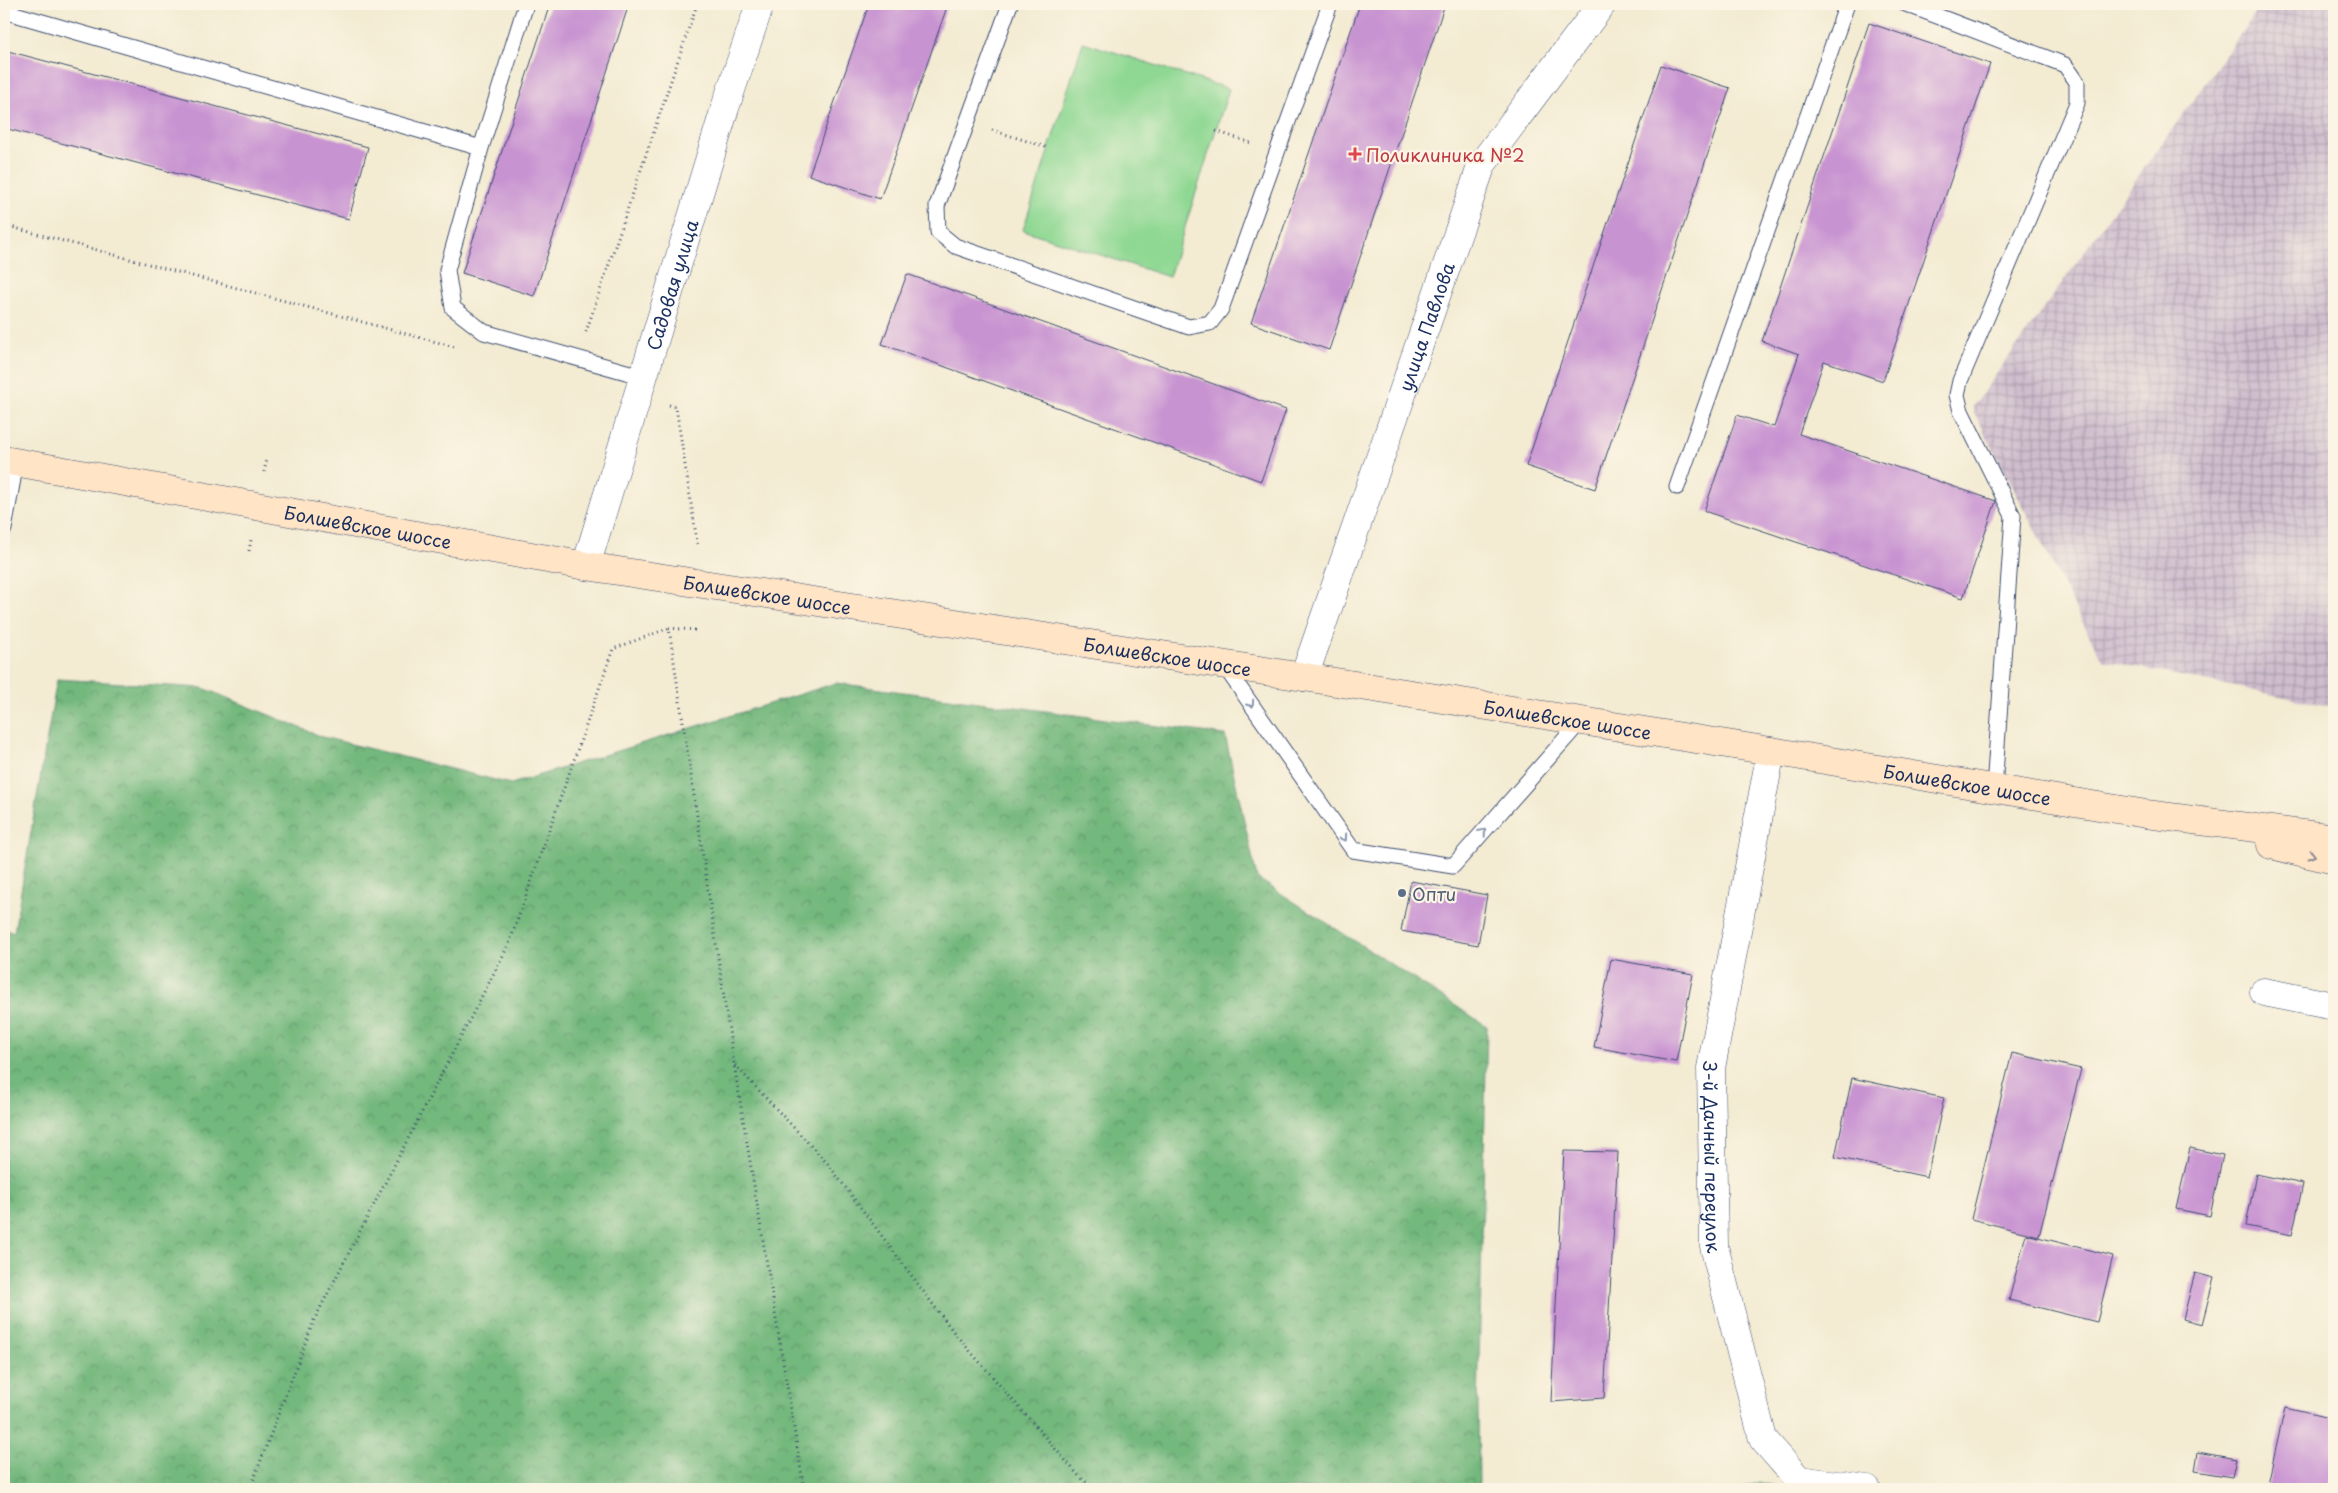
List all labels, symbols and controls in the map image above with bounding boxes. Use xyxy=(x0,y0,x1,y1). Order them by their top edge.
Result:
place label: Поликлиника №2 xyxy=(1366,141,1525,168)
marker: Поликлиника №2 xyxy=(1348,147,1362,161)
street label: Садовая улица xyxy=(639,215,704,353)
street label: улица Павлова xyxy=(1391,258,1461,395)
street label: Болшевское шоссе xyxy=(282,498,454,555)
street label: Болшевское шоссе xyxy=(682,568,853,620)
street label: Болшевское шоссе xyxy=(1082,630,1253,682)
street label: Болшевское шоссе xyxy=(1482,692,1653,745)
one-way arrow xyxy=(1245,698,1254,708)
street label: Болшевское шоссе xyxy=(1882,757,2053,811)
one-way arrow xyxy=(1478,828,1487,837)
one-way arrow xyxy=(1338,832,1347,841)
one-way arrow xyxy=(2307,849,2316,860)
place label: Опти xyxy=(1412,880,1456,907)
marker: Опти xyxy=(1396,887,1408,899)
street label: 3-й Дачный переулок xyxy=(1697,1058,1729,1256)

